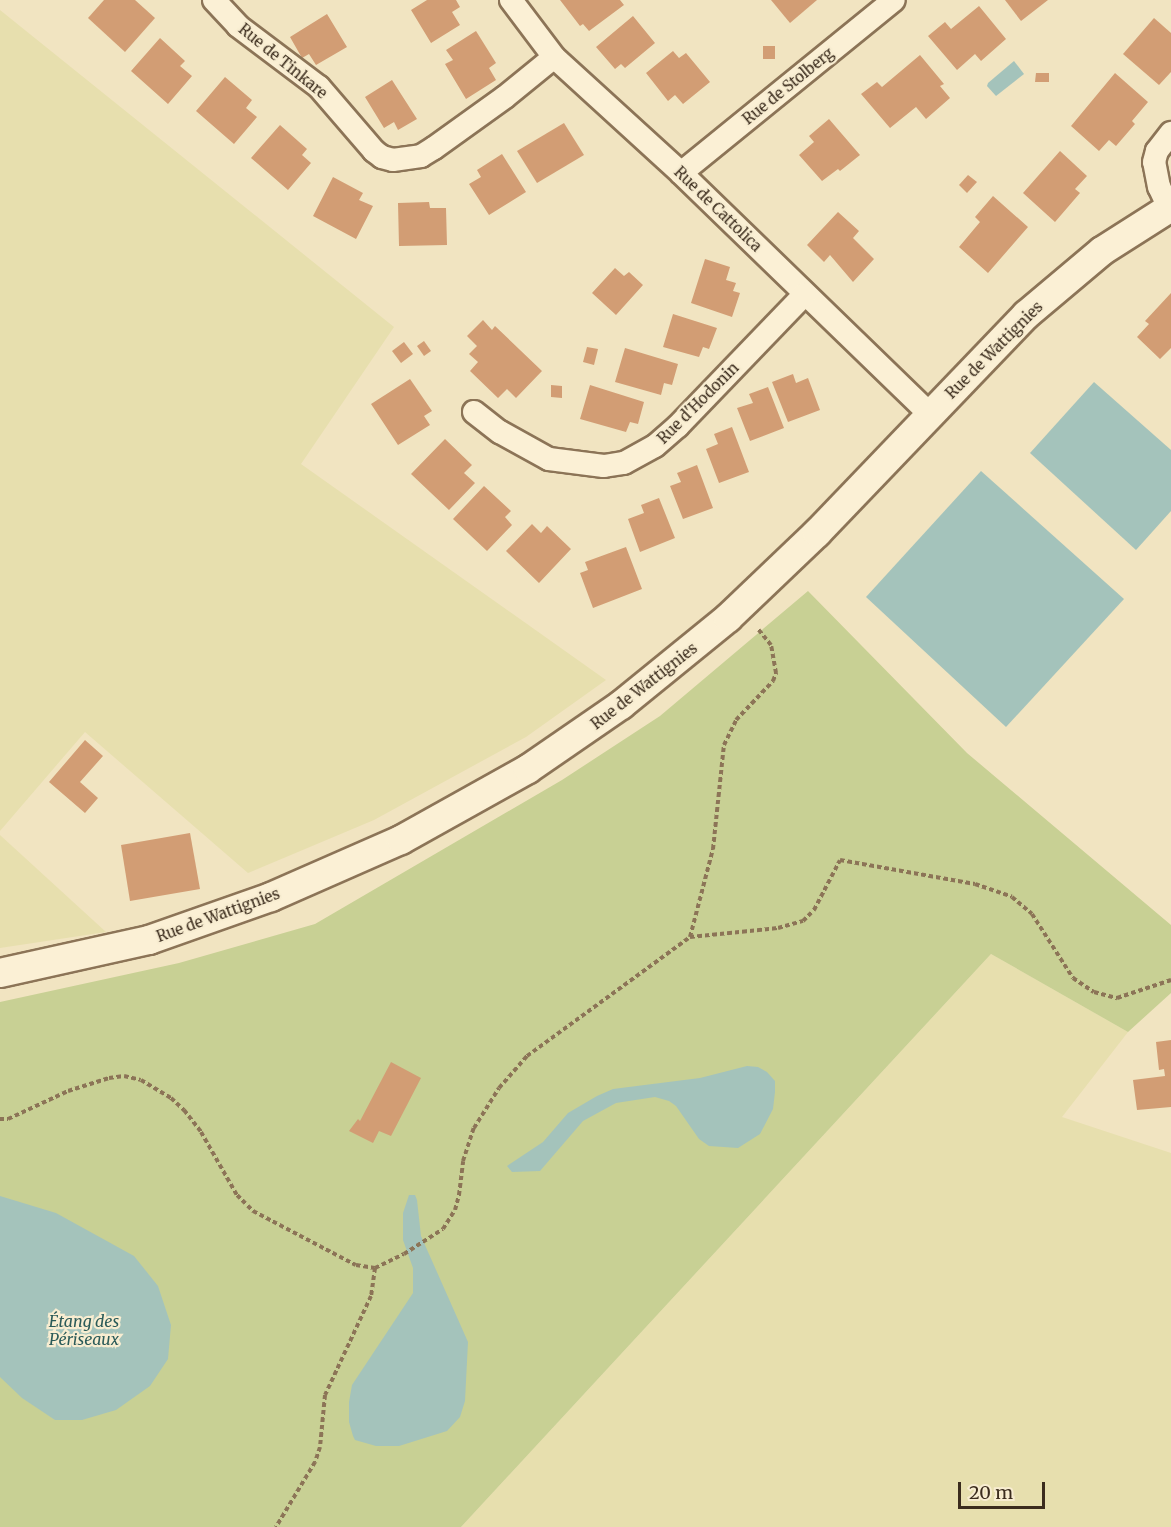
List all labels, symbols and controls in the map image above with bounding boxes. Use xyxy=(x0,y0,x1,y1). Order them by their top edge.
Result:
street label: Rue de Tinkare xyxy=(235,20,331,102)
street label: Rue de Stolberg xyxy=(739,44,837,128)
street label: Rue de Cattolica xyxy=(671,163,765,255)
street label: Rue de Wattignies xyxy=(942,298,1046,402)
street label: Rue d'Hodonin xyxy=(654,359,742,447)
street label: Rue de Wattignies xyxy=(587,639,701,733)
street label: Rue de Wattignies xyxy=(154,884,282,946)
water label: Étang des Périseaux xyxy=(49,1311,119,1349)
scale bar xyxy=(961,1470,1048,1508)
text: 20 m xyxy=(969,1481,1013,1504)

